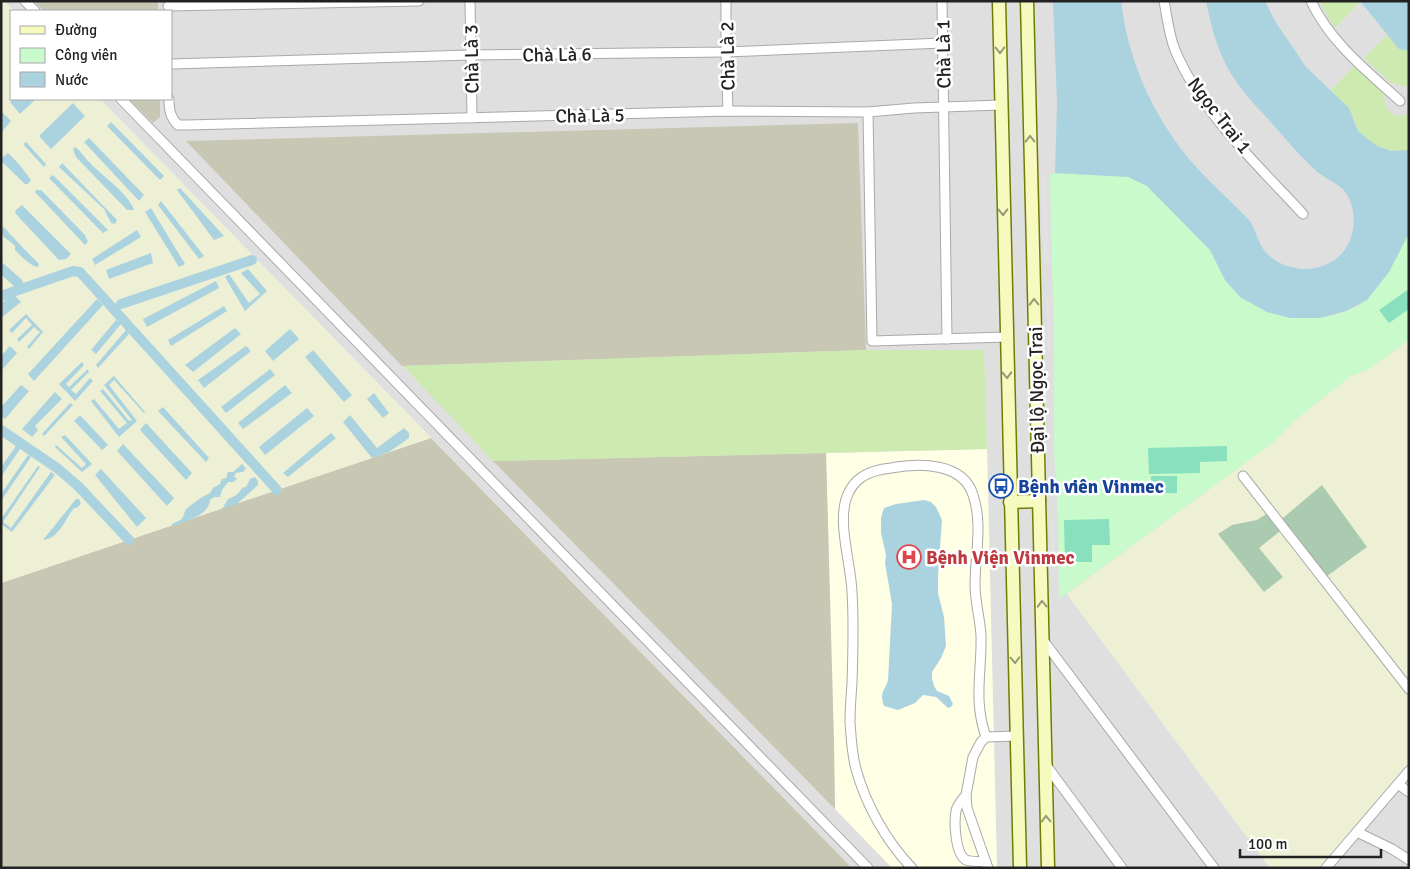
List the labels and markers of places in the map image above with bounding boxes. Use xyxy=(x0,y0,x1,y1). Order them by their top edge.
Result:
bus stop icon: Bệnh viên Vinmec xyxy=(988,473,1014,499)
place label: Bệnh viên Vinmec xyxy=(1018,475,1164,499)
hospital icon: Bệnh Viện Vinmec xyxy=(896,544,922,570)
place label: Bệnh Viện Vinmec xyxy=(926,546,1075,570)

